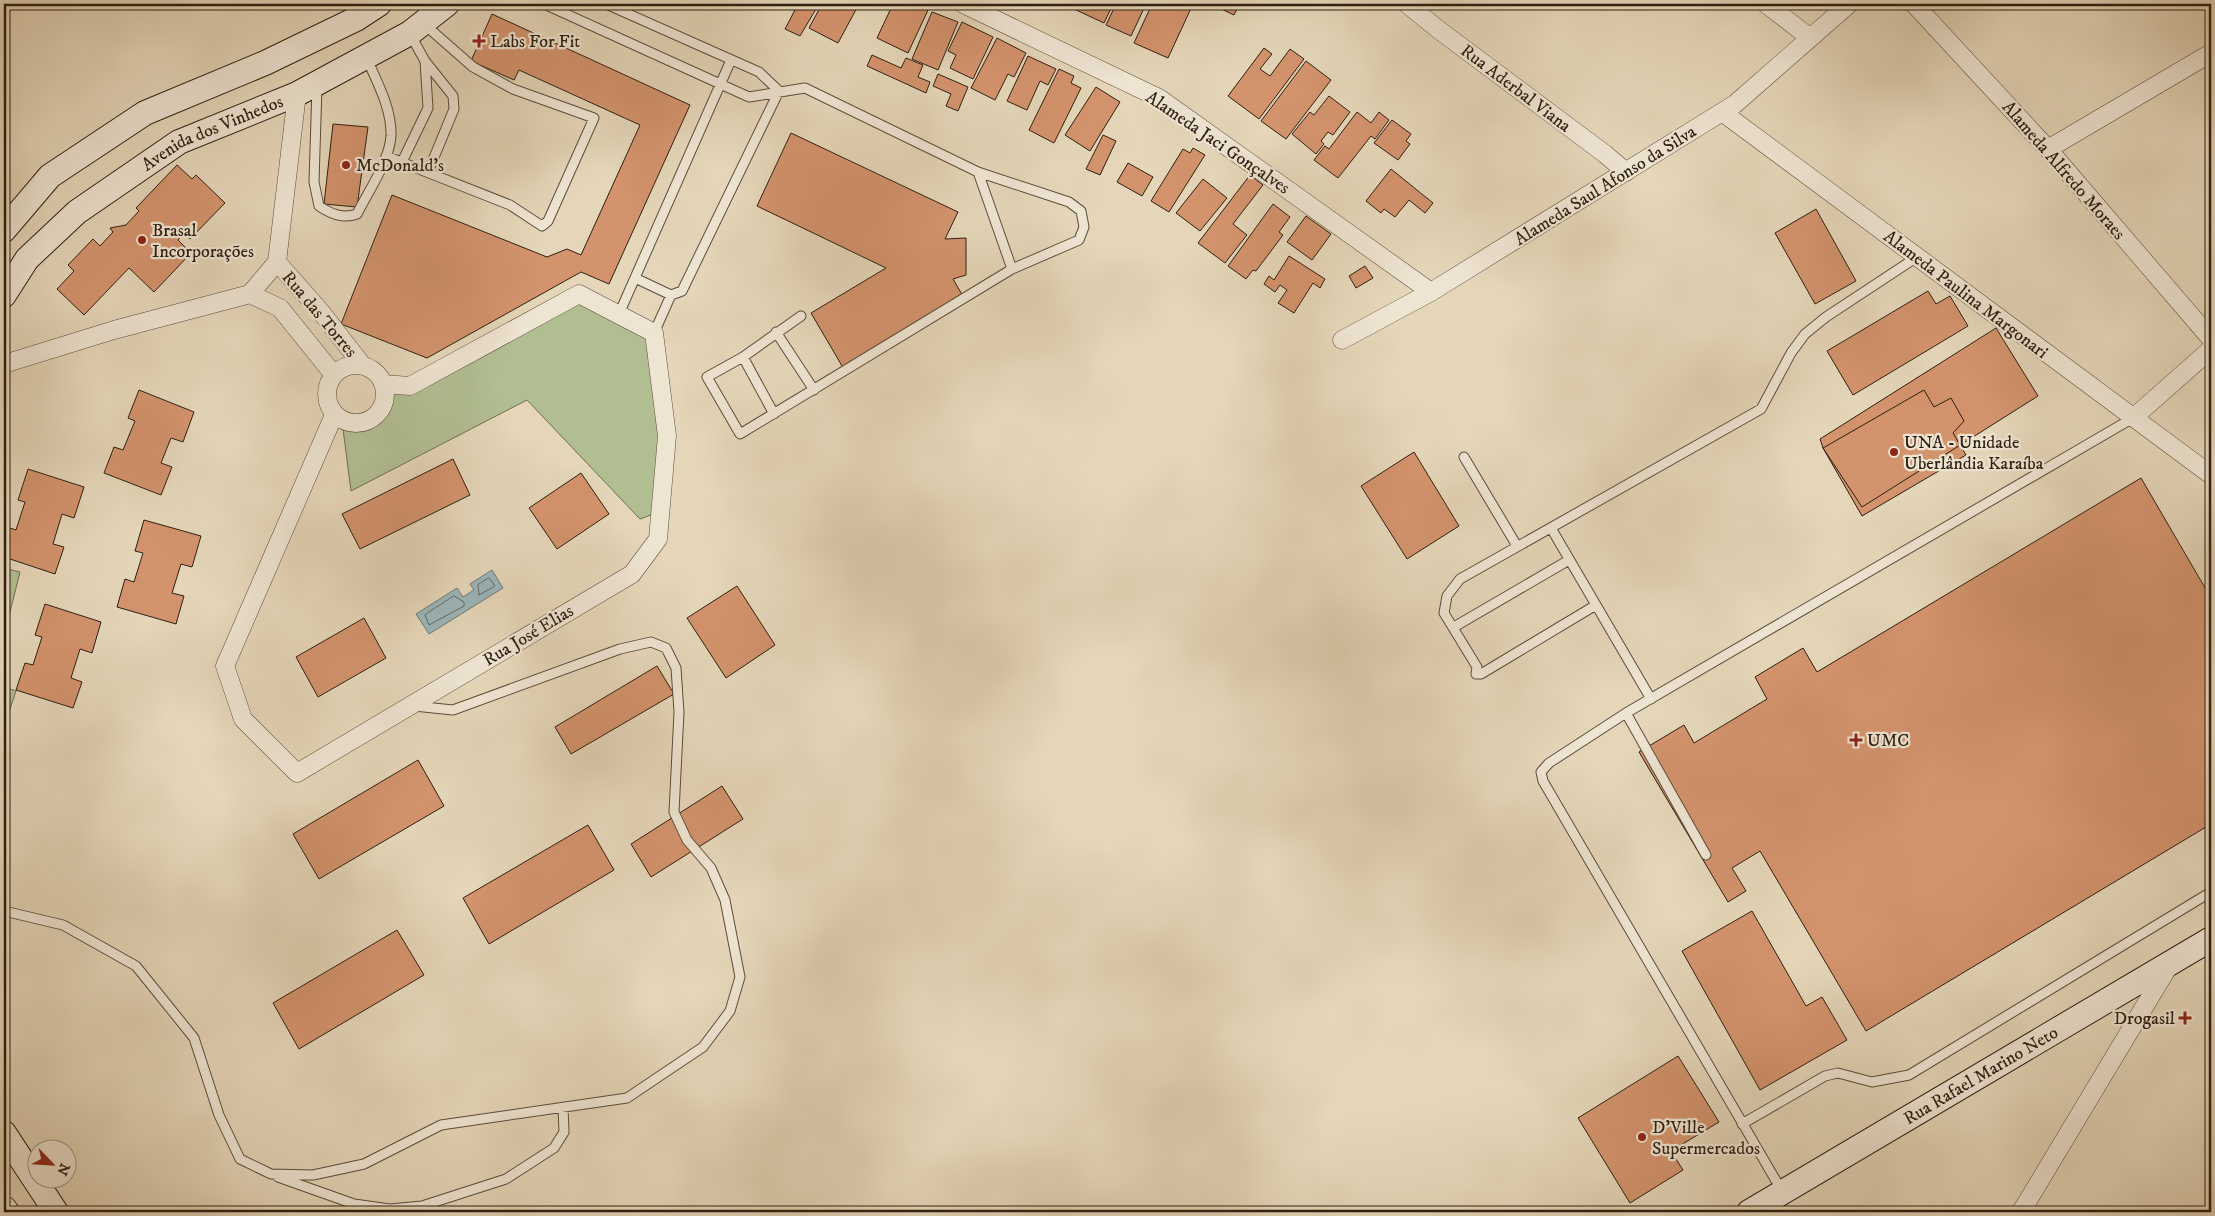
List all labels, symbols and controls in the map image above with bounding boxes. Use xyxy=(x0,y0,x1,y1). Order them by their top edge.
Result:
place label: Labs For Fit xyxy=(490,31,580,53)
marker: Labs For Fit xyxy=(472,34,486,48)
street label: Rua Aderbal Viana xyxy=(1456,40,1575,138)
street label: Alameda Jaci Gonçalves xyxy=(1141,86,1294,199)
street label: Avenida dos Vinhedos xyxy=(138,91,287,176)
street label: Alameda Alfredo Moraes xyxy=(1997,97,2130,245)
street label: Alameda Saul Afonso da Silva xyxy=(1511,121,1701,251)
place label: McDonald's xyxy=(356,155,444,177)
marker: McDonald's xyxy=(340,159,352,171)
place label: Brasal Incorporações xyxy=(152,220,254,263)
street label: Alameda Paulina Margonari xyxy=(1879,226,2052,364)
marker: Brasal Incorporações xyxy=(136,234,148,246)
street label: Rua das Torres xyxy=(277,267,362,362)
place label: UNA - Unidade Uberlândia Karaíba xyxy=(1904,432,2044,475)
marker: UNA - Unidade Uberlândia Karaíba xyxy=(1888,446,1900,458)
street label: Rua José Elias xyxy=(479,600,578,671)
place label: UMC xyxy=(1867,730,1909,752)
marker: UMC xyxy=(1849,733,1863,747)
place label: Drogasil xyxy=(2114,1008,2176,1030)
marker: Drogasil xyxy=(2179,1012,2191,1024)
street label: Rua Rafael Marino Neto xyxy=(1900,1022,2063,1130)
place label: D’Ville Supermercados xyxy=(1652,1117,1760,1160)
marker: D’Ville Supermercados xyxy=(1636,1131,1648,1143)
north arrow xyxy=(28,1138,78,1188)
text: N xyxy=(52,1160,73,1179)

